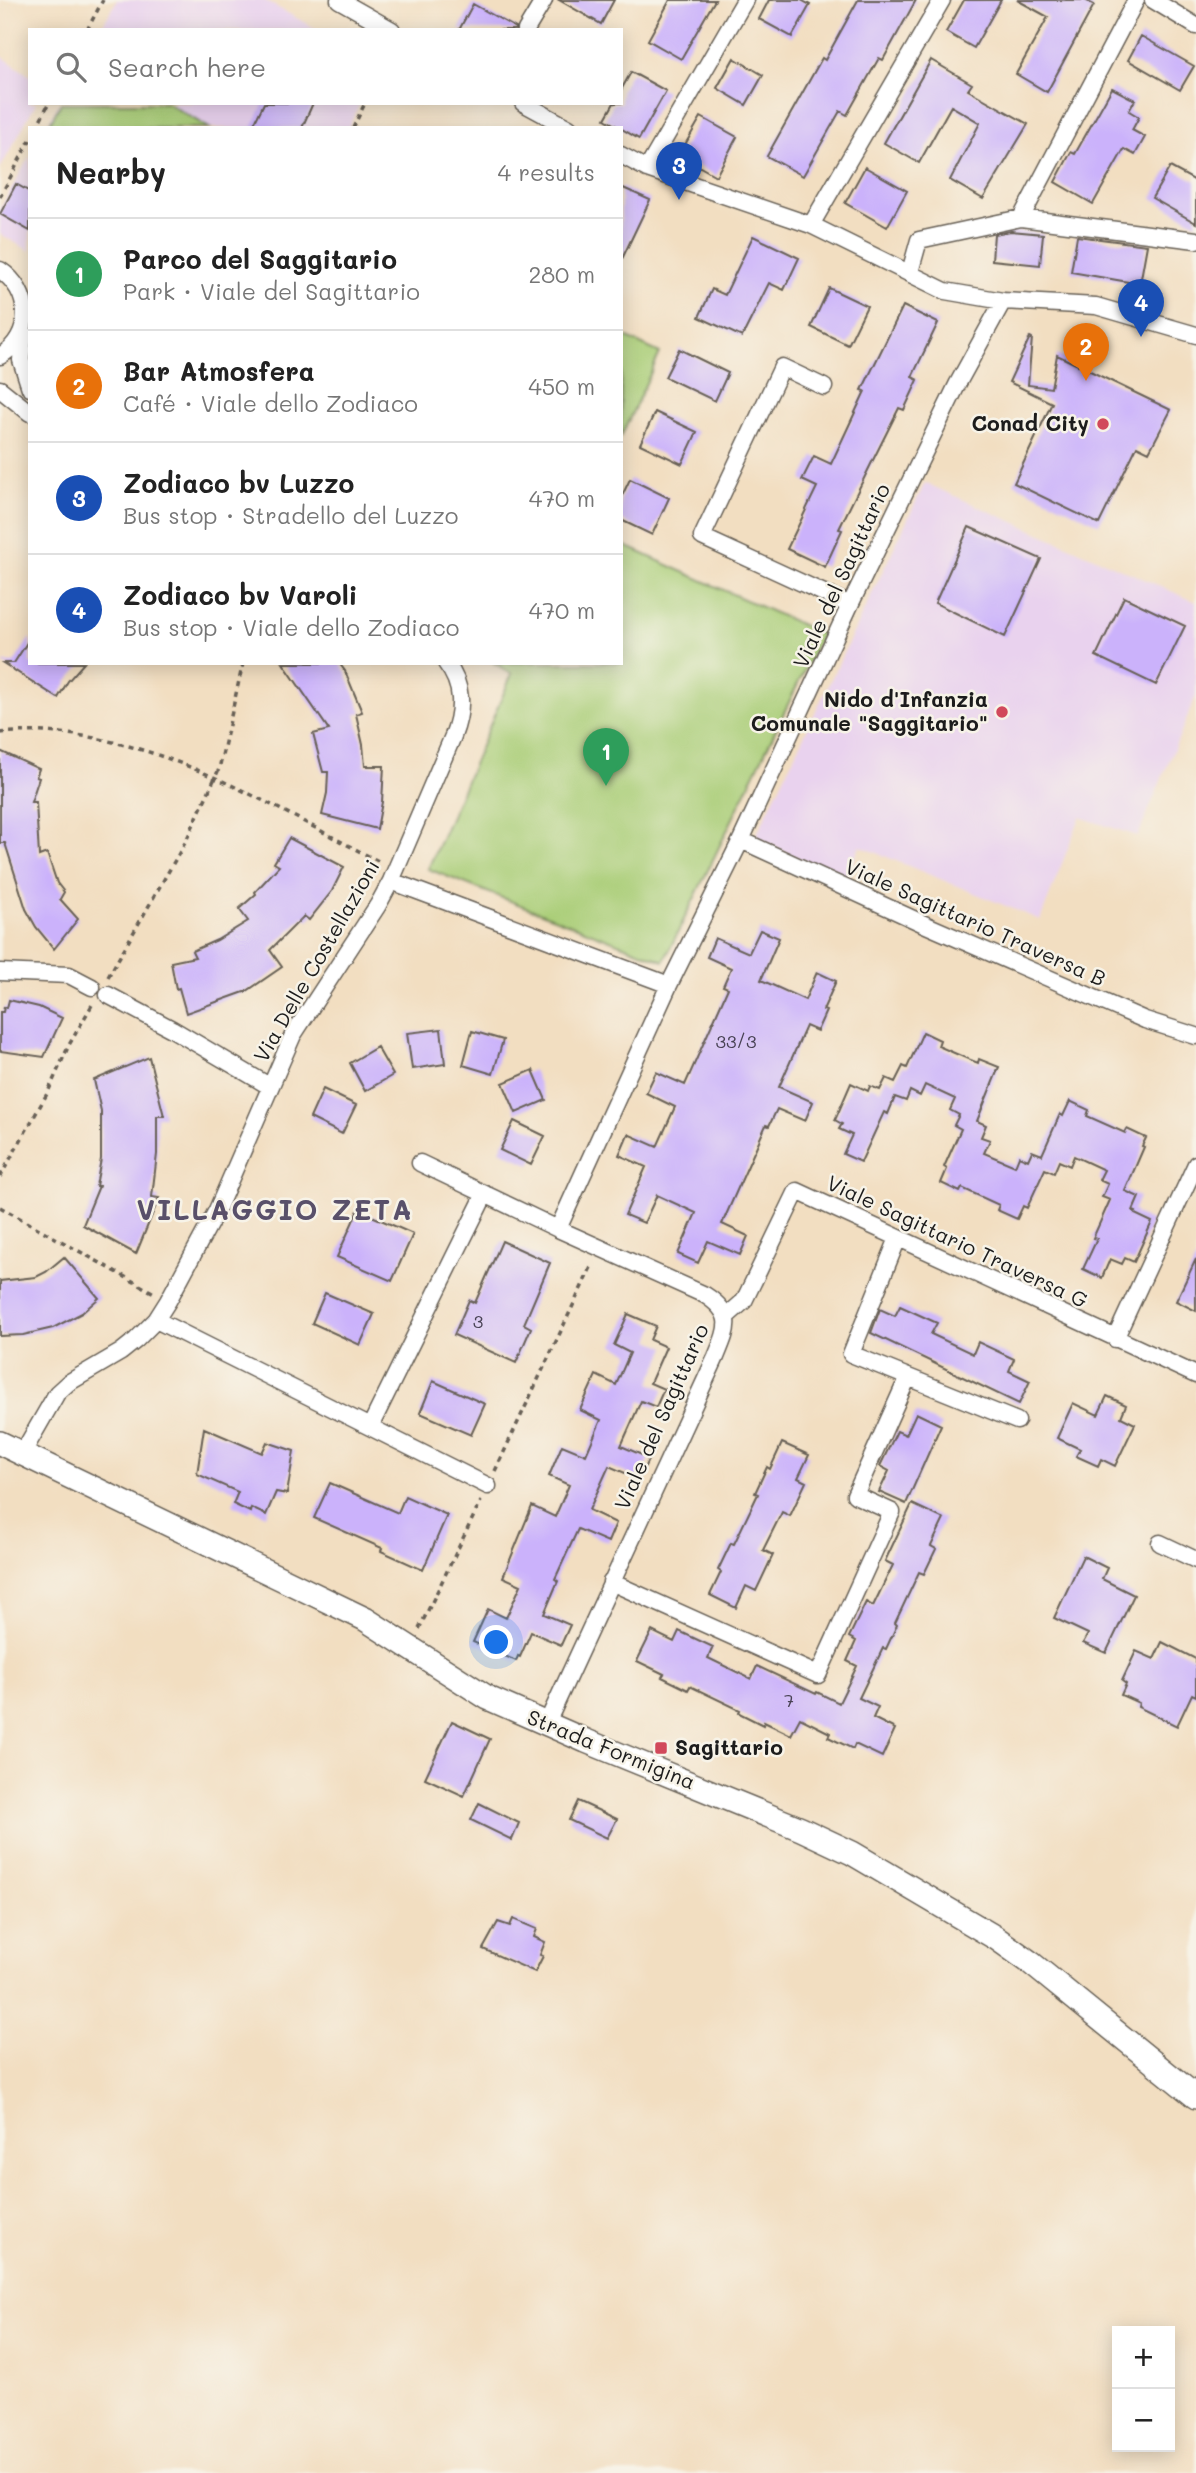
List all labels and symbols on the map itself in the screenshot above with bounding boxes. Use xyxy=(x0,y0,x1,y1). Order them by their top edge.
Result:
pin: 3 xyxy=(656,142,702,200)
pin: 4 xyxy=(1118,279,1164,337)
pin: 2 xyxy=(1063,323,1109,381)
place label: Conad City xyxy=(971,409,1089,437)
marker: Conad City xyxy=(1095,416,1111,432)
street label: Viale del Sagittario xyxy=(786,479,895,672)
place label: Nido d'Infanzia Comunale "Saggitario" xyxy=(751,685,988,736)
marker: Nido d'Infanzia Comunale "Saggitario" xyxy=(994,704,1010,720)
pin: 1 xyxy=(583,728,629,786)
street label: Viale Sagittario Traversa B xyxy=(841,852,1110,991)
street label: Via Delle Costellazioni xyxy=(247,854,385,1066)
house number: 33/3 xyxy=(715,1029,757,1053)
street label: Viale Sagittario Traversa G xyxy=(823,1168,1092,1313)
district label: VILLAGGIO ZETA xyxy=(137,1191,413,1227)
house number: 3 xyxy=(473,1309,483,1333)
street label: Viale del Sagittario xyxy=(607,1319,714,1514)
your location xyxy=(479,1625,513,1659)
house number: 7 xyxy=(784,1688,794,1712)
street label: Strada Formigina xyxy=(524,1703,700,1795)
place label: Sagittario xyxy=(675,1733,783,1760)
marker: Sagittario xyxy=(653,1740,669,1756)

